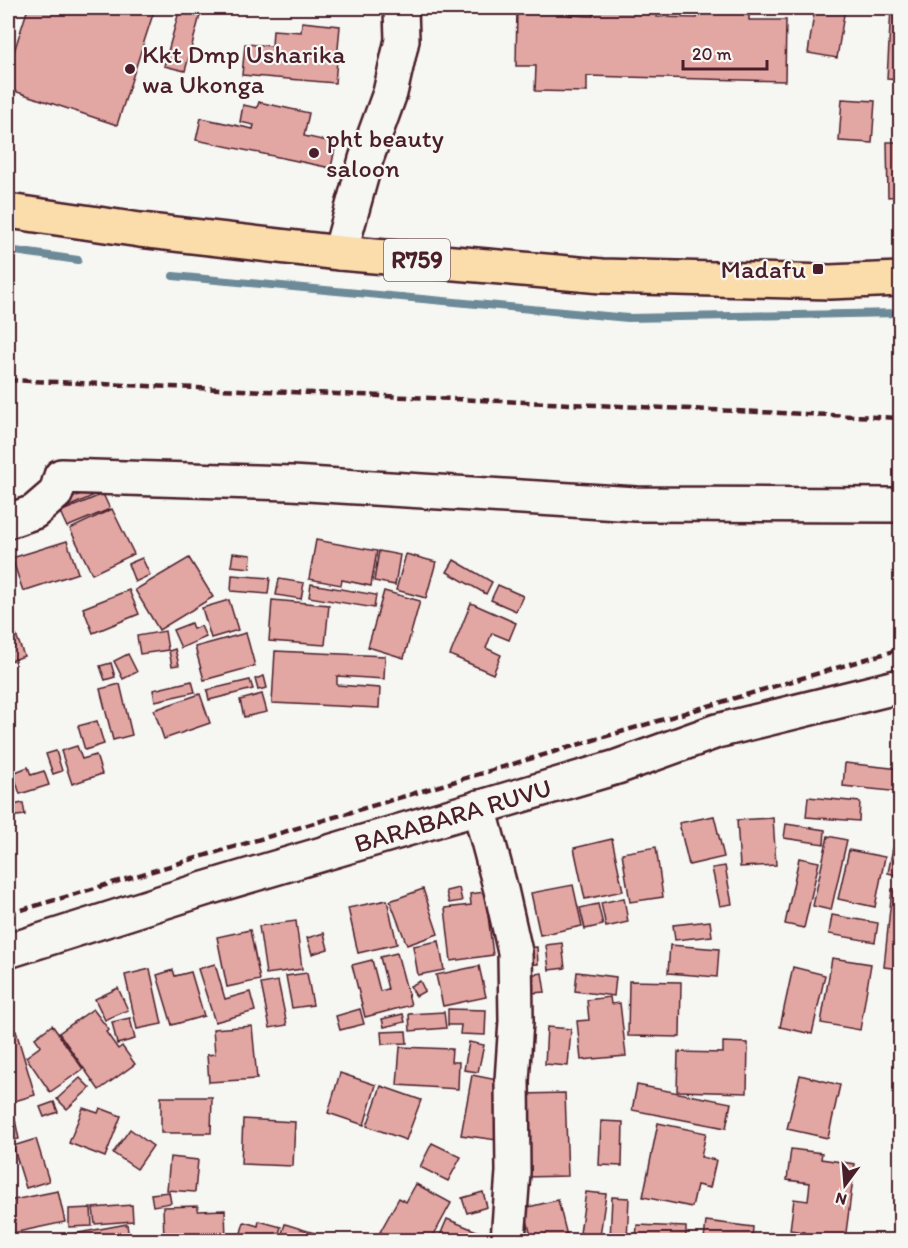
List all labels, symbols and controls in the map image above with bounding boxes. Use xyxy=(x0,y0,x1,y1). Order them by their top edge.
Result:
scale bar xyxy=(683,33,767,71)
place label: Kkt Dmp Usharika wa Ukonga xyxy=(142,38,346,100)
text: 20 m xyxy=(692,43,732,65)
marker: Kkt Dmp Usharika wa Ukonga xyxy=(123,62,137,76)
place label: pht beauty saloon xyxy=(326,122,444,184)
marker: pht beauty saloon xyxy=(307,146,321,160)
road number: R759 xyxy=(384,239,450,281)
place label: Madafu xyxy=(721,253,806,285)
marker: Madafu xyxy=(811,262,825,276)
street label: BARABARA RUVU xyxy=(350,771,555,860)
north arrow xyxy=(815,1155,875,1215)
text: N xyxy=(833,1188,849,1210)

